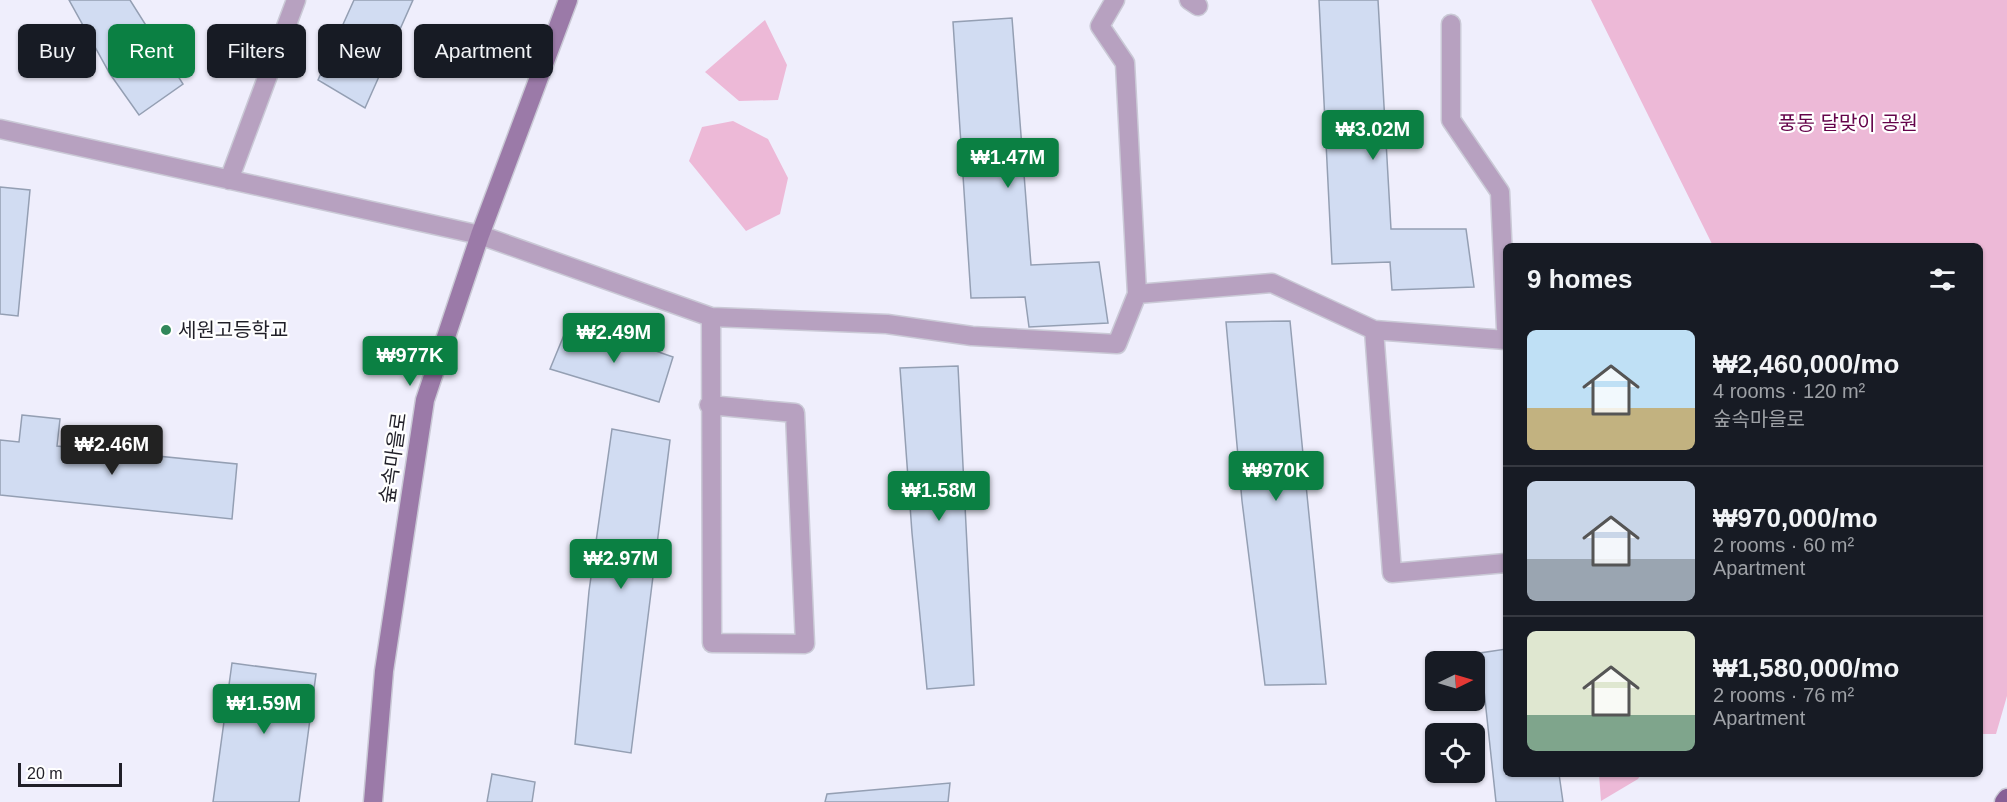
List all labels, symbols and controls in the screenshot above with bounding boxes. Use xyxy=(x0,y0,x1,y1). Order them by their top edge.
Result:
chip: Buy xyxy=(18,24,96,78)
chip: Rent xyxy=(108,24,195,78)
chip: Filters xyxy=(207,24,306,78)
chip: New xyxy=(318,24,402,78)
chip: Apartment xyxy=(414,24,553,78)
pin: ₩3.02M xyxy=(1324,110,1422,161)
park label: 풍동 달맞이 공원 xyxy=(1778,112,1918,134)
text: ₩3.02M xyxy=(1336,118,1410,140)
pin: ₩1.47M xyxy=(959,138,1057,189)
text: ₩1.47M xyxy=(971,146,1045,168)
icon: filters xyxy=(1926,263,1959,296)
text: 9 homes xyxy=(1527,264,1633,294)
pin: ₩2.49M xyxy=(565,313,663,364)
place label: 세원고등학교 xyxy=(178,319,288,341)
text: ₩2.49M xyxy=(577,321,651,343)
marker: 세원고등학교 xyxy=(159,323,173,337)
pin: ₩977K xyxy=(368,336,452,387)
text: ₩977K xyxy=(377,344,443,366)
text: ₩2,460,000/mo xyxy=(1713,349,1899,379)
icon: home xyxy=(1575,354,1647,426)
text: 4 rooms · 120 m² xyxy=(1713,380,1865,402)
text: 숲속마을로 xyxy=(1713,408,1805,430)
street label: 숲속마을로 xyxy=(376,411,410,505)
pin: ₩2.46M xyxy=(63,425,161,476)
text: ₩2.46M xyxy=(75,433,149,455)
pin: ₩970K xyxy=(1234,451,1318,502)
text: ₩970K xyxy=(1243,459,1309,481)
pin: ₩1.58M xyxy=(890,471,988,522)
text: ₩1.58M xyxy=(902,479,976,501)
text: ₩970,000/mo xyxy=(1713,503,1878,533)
icon: home xyxy=(1575,505,1647,577)
text: 2 rooms · 60 m² xyxy=(1713,534,1854,556)
pin: ₩2.97M xyxy=(572,539,670,590)
text: ₩2.97M xyxy=(584,547,658,569)
text: Apartment xyxy=(1713,557,1805,579)
north arrow xyxy=(1425,651,1485,711)
map controls xyxy=(1425,651,1485,783)
text: ₩1,580,000/mo xyxy=(1713,653,1899,683)
icon: home xyxy=(1575,655,1647,727)
pin: ₩1.59M xyxy=(215,684,313,735)
text: 2 rooms · 76 m² xyxy=(1713,684,1854,706)
text: ₩1.59M xyxy=(227,692,301,714)
text: Apartment xyxy=(1713,707,1805,729)
button: locate xyxy=(1425,723,1485,783)
scale bar xyxy=(18,760,122,788)
text: 20 m xyxy=(27,765,63,782)

